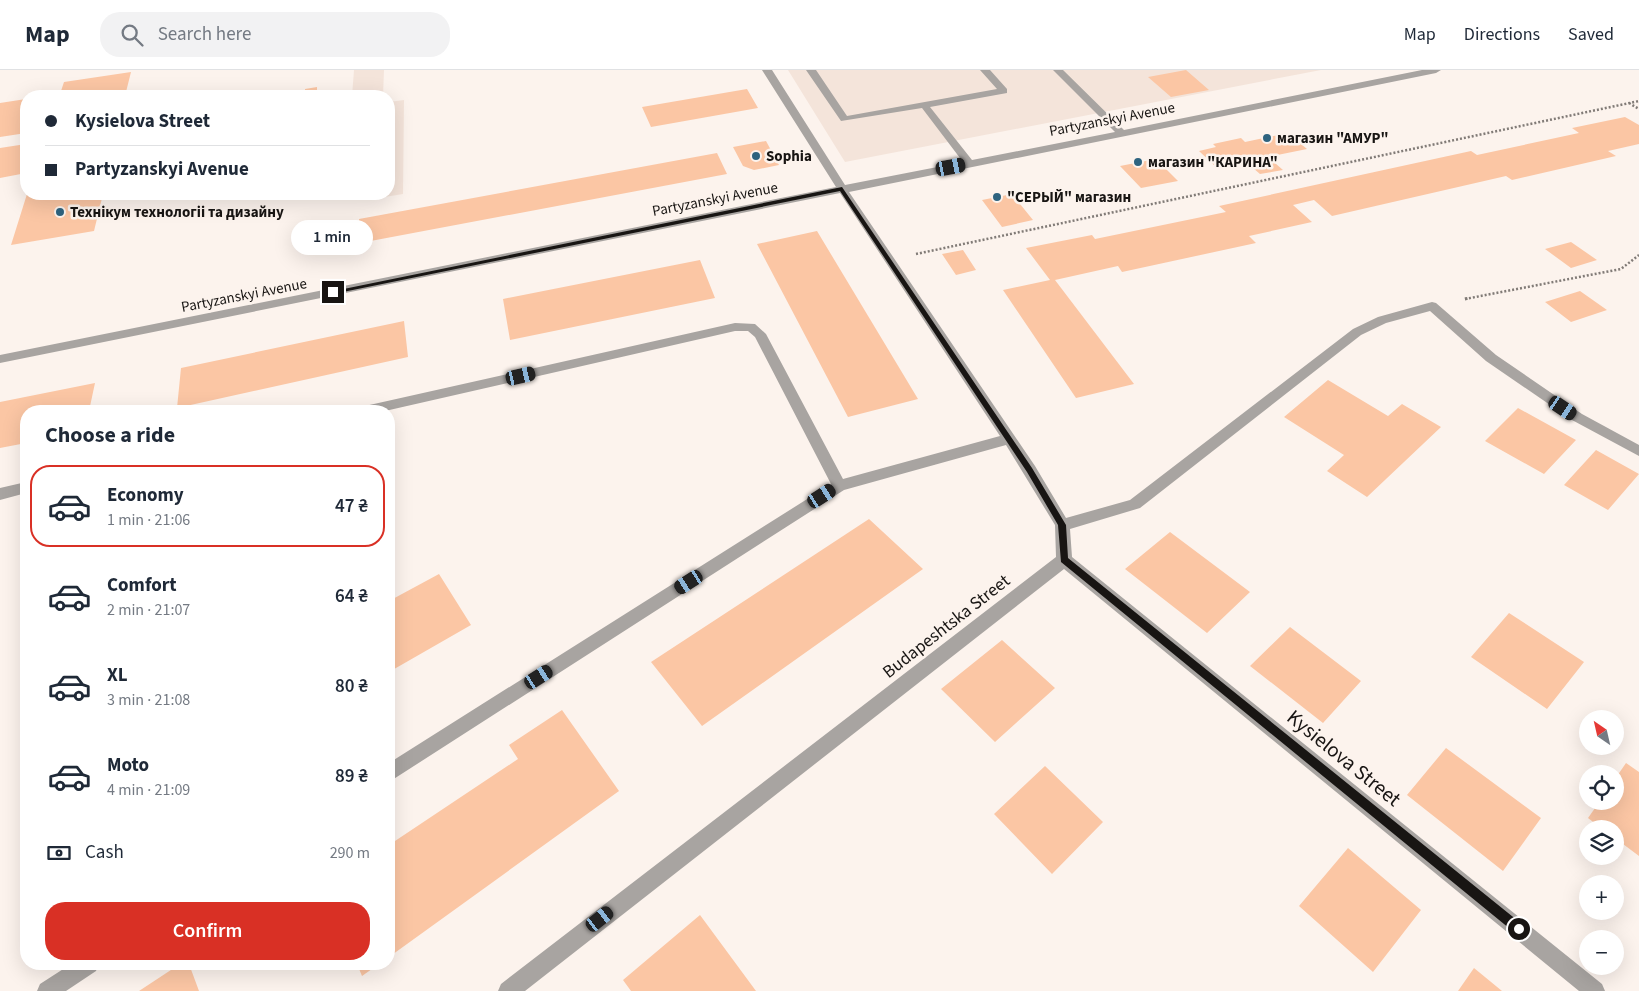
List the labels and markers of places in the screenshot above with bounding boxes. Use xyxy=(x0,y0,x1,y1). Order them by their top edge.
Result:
place label: магазин "АМУР" xyxy=(1277,128,1389,149)
marker: магазин "АМУР" xyxy=(1261,132,1273,144)
place label: Sophia xyxy=(766,146,812,167)
marker: Sophia xyxy=(750,150,762,162)
place label: магазин "КАРИНА" xyxy=(1148,152,1278,173)
marker: магазин "КАРИНА" xyxy=(1132,156,1144,168)
place label: "СЕРЫЙ" магазин xyxy=(1007,187,1131,208)
marker: "СЕРЫЙ" магазин xyxy=(991,191,1003,203)
place label: Технікум технологіі та дизайну xyxy=(70,202,284,223)
marker: Технікум технологіі та дизайну xyxy=(54,206,66,218)

